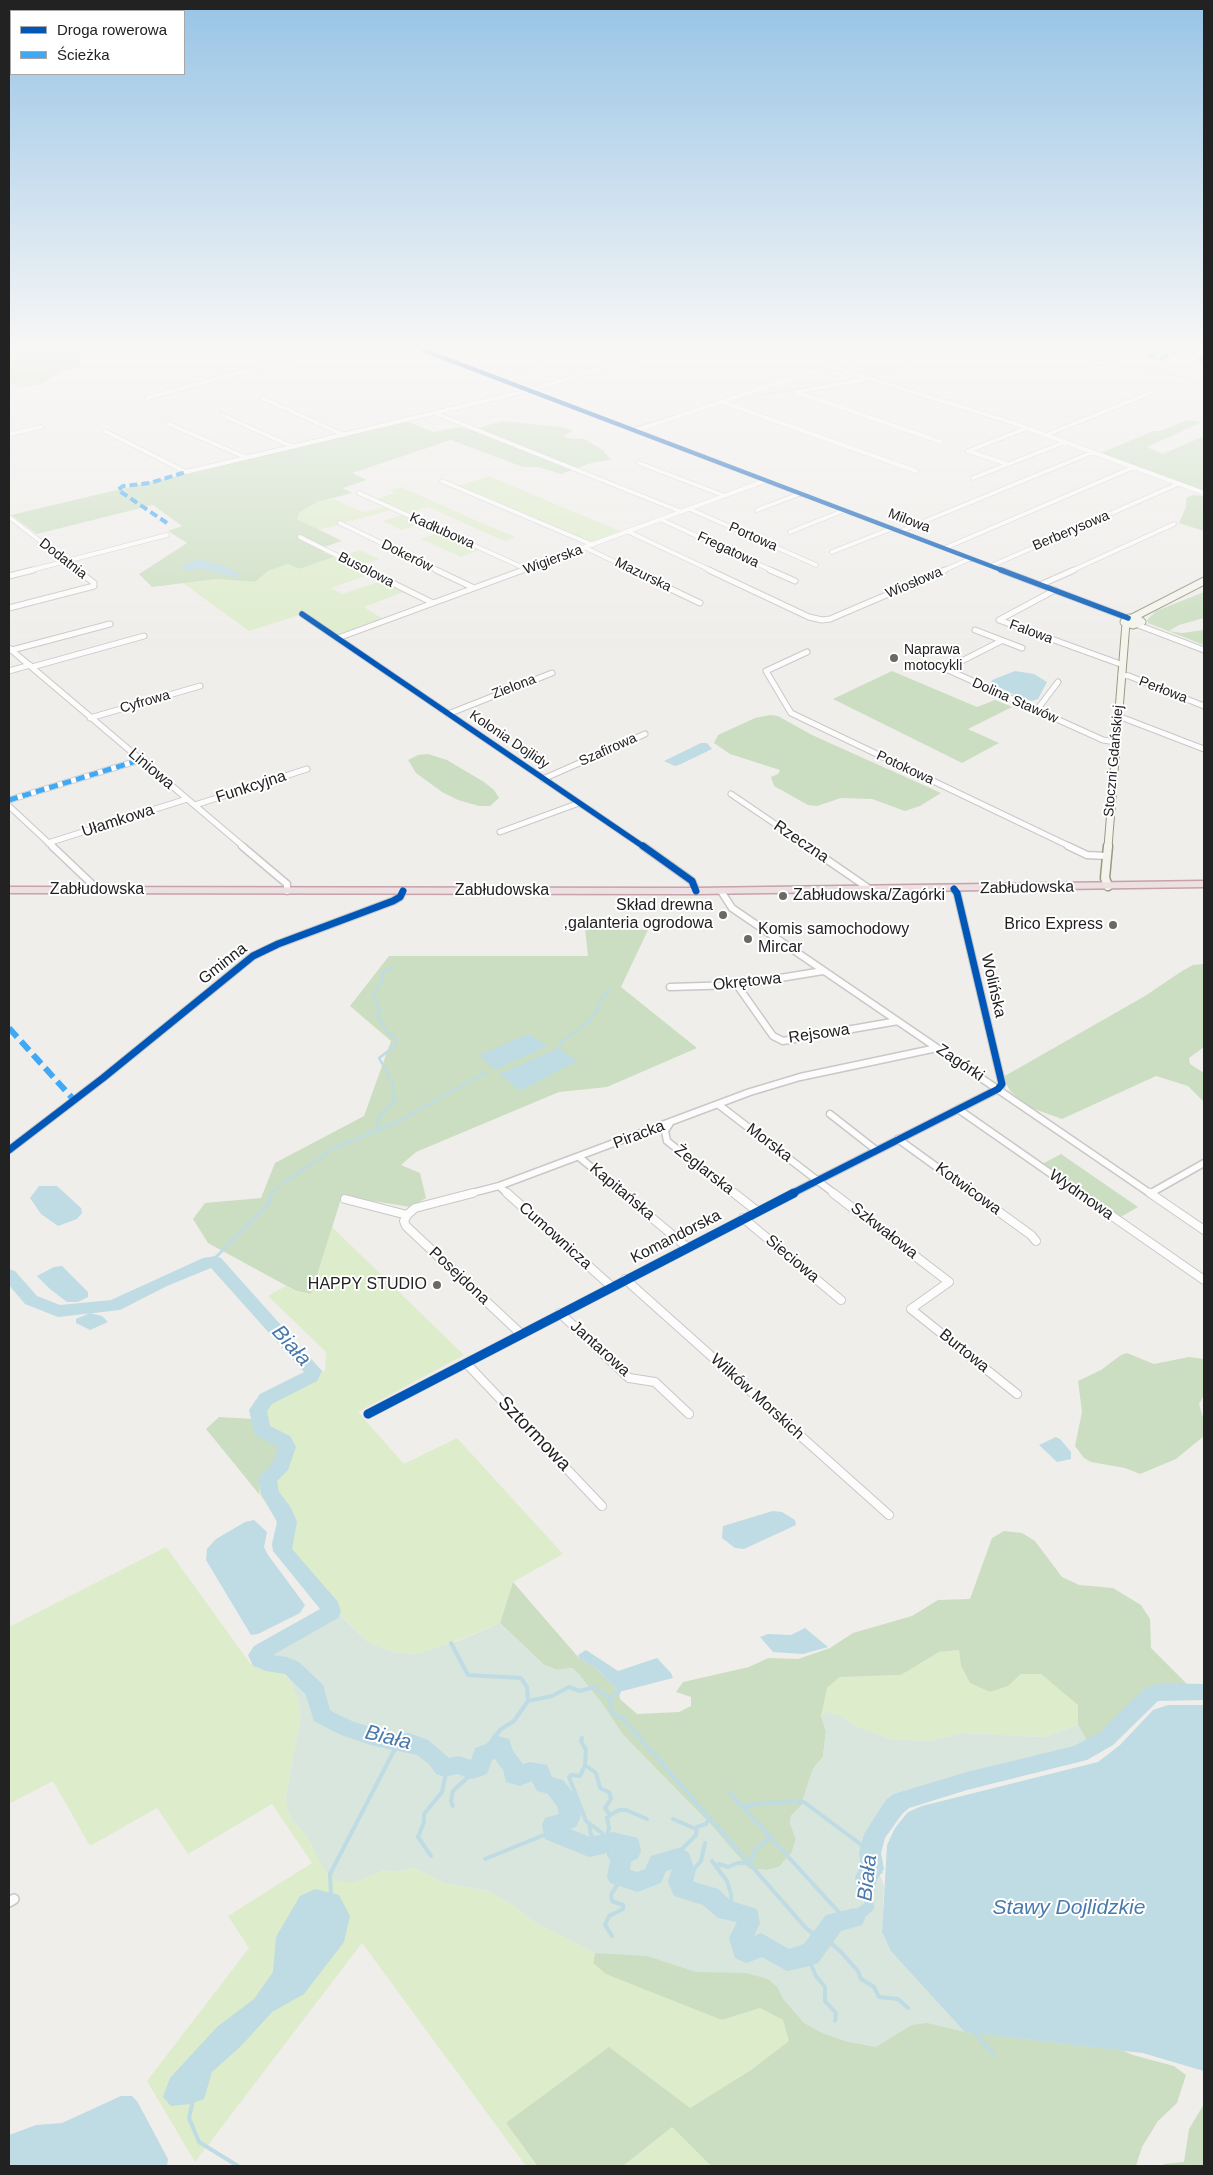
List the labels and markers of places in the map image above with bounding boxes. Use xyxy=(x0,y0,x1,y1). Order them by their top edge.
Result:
place label: Naprawa motocykli xyxy=(904,642,962,674)
marker: Naprawa motocykli xyxy=(888,652,900,664)
place label: Zabłudowska/Zagórki xyxy=(793,886,945,906)
marker: Zabłudowska/Zagórki xyxy=(777,890,789,902)
place label: Skład drewna ,galanteria ogrodowa xyxy=(564,896,713,934)
marker: Skład drewna ,galanteria ogrodowa xyxy=(717,909,729,921)
place label: Brico Express xyxy=(1004,915,1103,935)
marker: Brico Express xyxy=(1107,919,1119,931)
place label: Komis samochodowy Mircar xyxy=(758,920,909,958)
marker: Komis samochodowy Mircar xyxy=(742,933,754,945)
place label: HAPPY STUDIO xyxy=(308,1275,427,1295)
marker: HAPPY STUDIO xyxy=(431,1279,443,1291)

